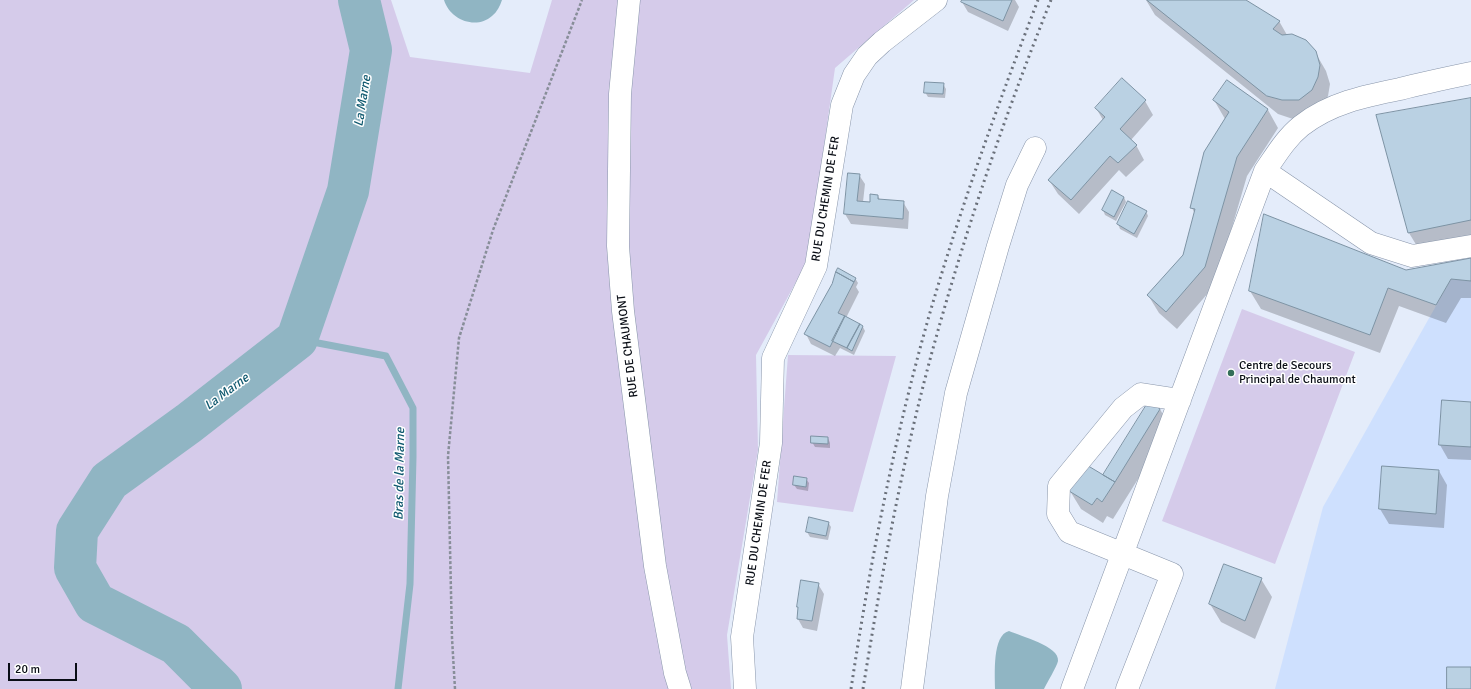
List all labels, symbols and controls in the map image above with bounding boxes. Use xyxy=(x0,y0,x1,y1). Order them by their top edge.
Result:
water label: La Marne xyxy=(351,74,375,128)
street label: RUE DU CHEMIN DE FER xyxy=(809,135,843,263)
street label: RUE DE CHAUMONT xyxy=(615,294,641,398)
place label: Centre de Secours Principal de Chaumont xyxy=(1239,359,1356,387)
marker: Centre de Secours Principal de Chaumont xyxy=(1226,368,1236,378)
water label: La Marne xyxy=(202,370,252,414)
water label: Bras de la Marne xyxy=(391,428,409,520)
street label: RUE DU CHEMIN DE FER xyxy=(743,459,775,587)
scale bar xyxy=(10,655,79,681)
text: 20 m xyxy=(15,662,40,677)

